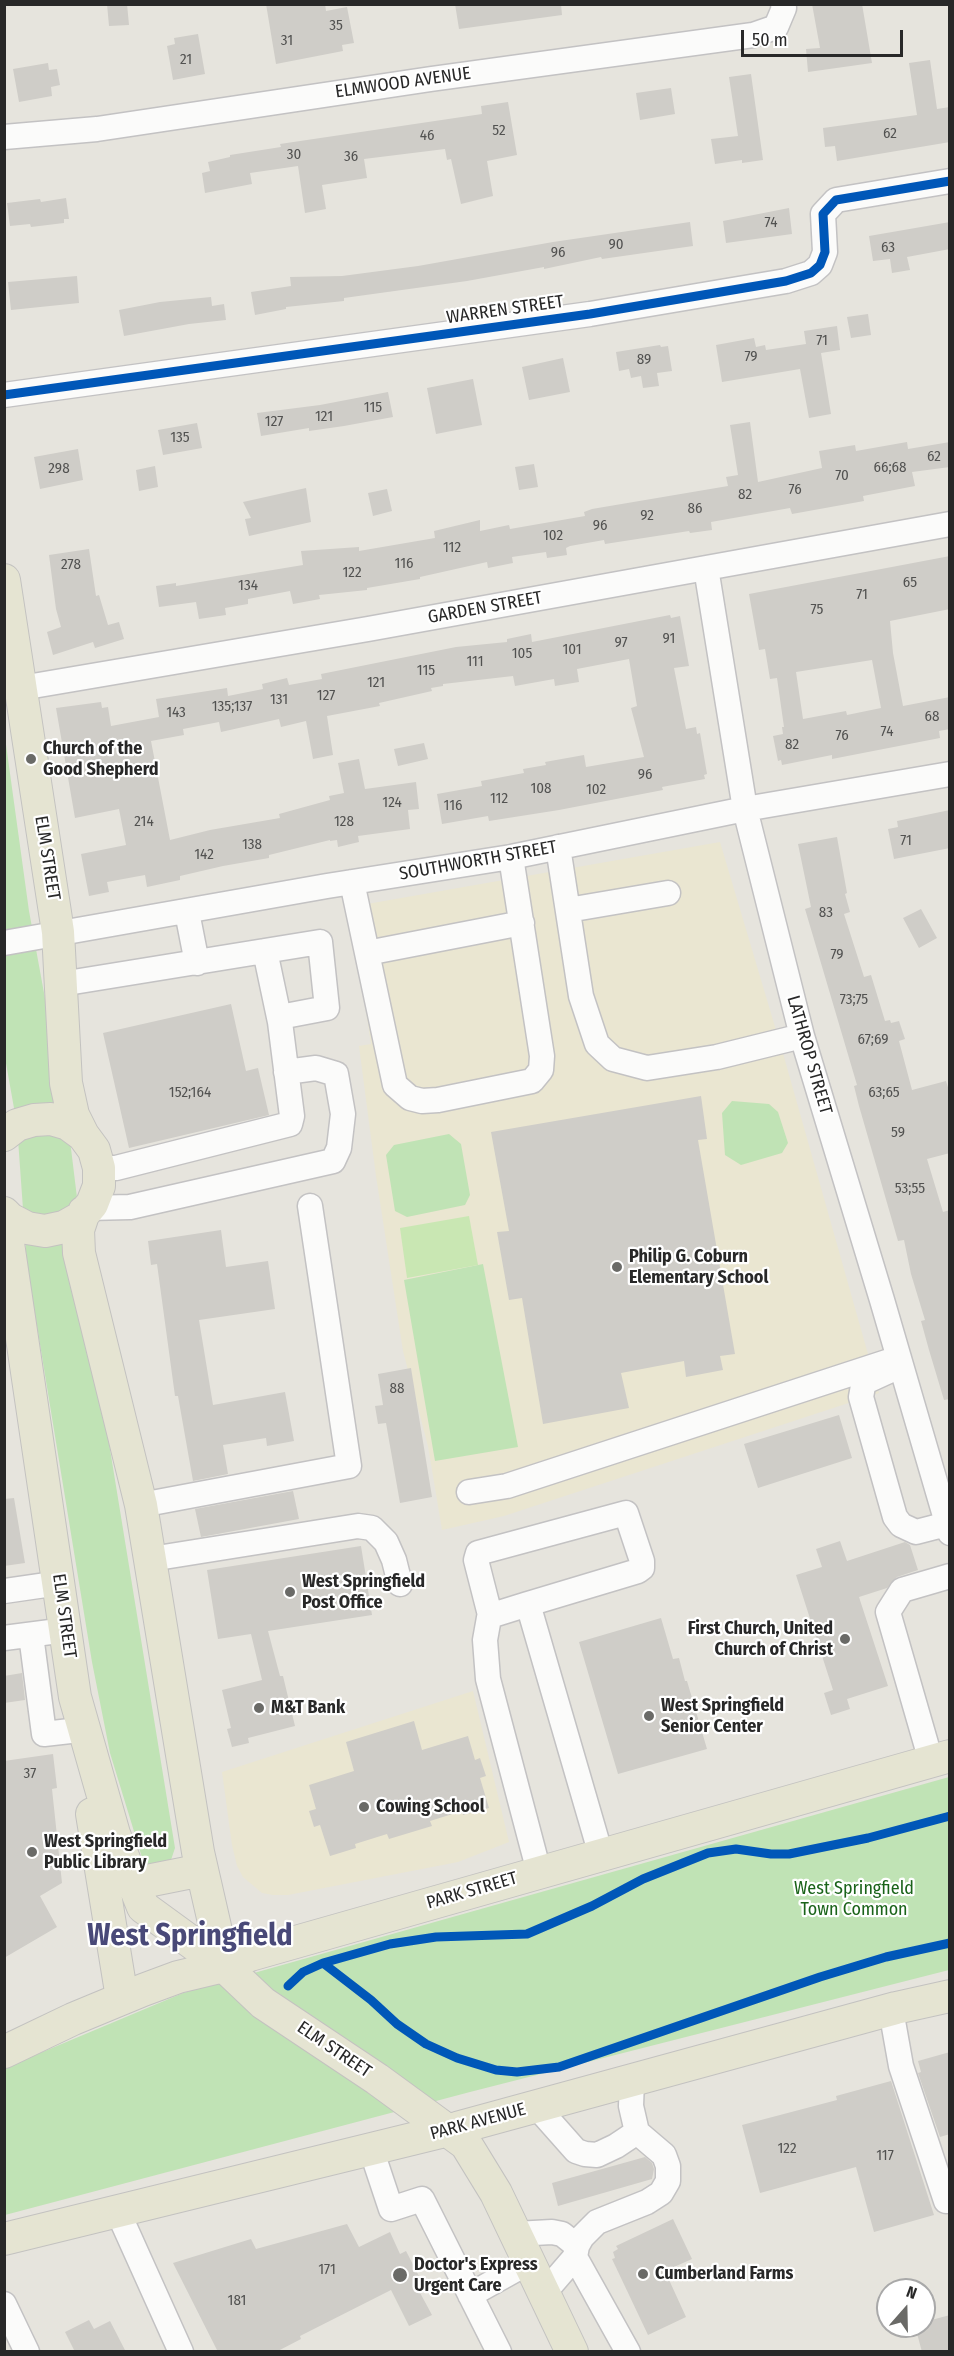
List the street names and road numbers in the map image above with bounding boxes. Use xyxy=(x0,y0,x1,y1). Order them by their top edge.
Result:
street label: ELMWOOD AVENUE xyxy=(334,63,472,103)
street label: WARREN STREET xyxy=(445,291,565,329)
street label: GARDEN STREET xyxy=(426,587,544,629)
street label: ELM STREET xyxy=(30,814,64,902)
street label: SOUTHWORTH STREET xyxy=(398,837,558,885)
street label: LATHROP STREET xyxy=(782,993,836,1117)
street label: ELM STREET xyxy=(47,1572,81,1660)
street label: PARK STREET xyxy=(424,1868,520,1914)
street label: ELM STREET xyxy=(293,2017,375,2083)
street label: PARK AVENUE xyxy=(428,2099,528,2145)

